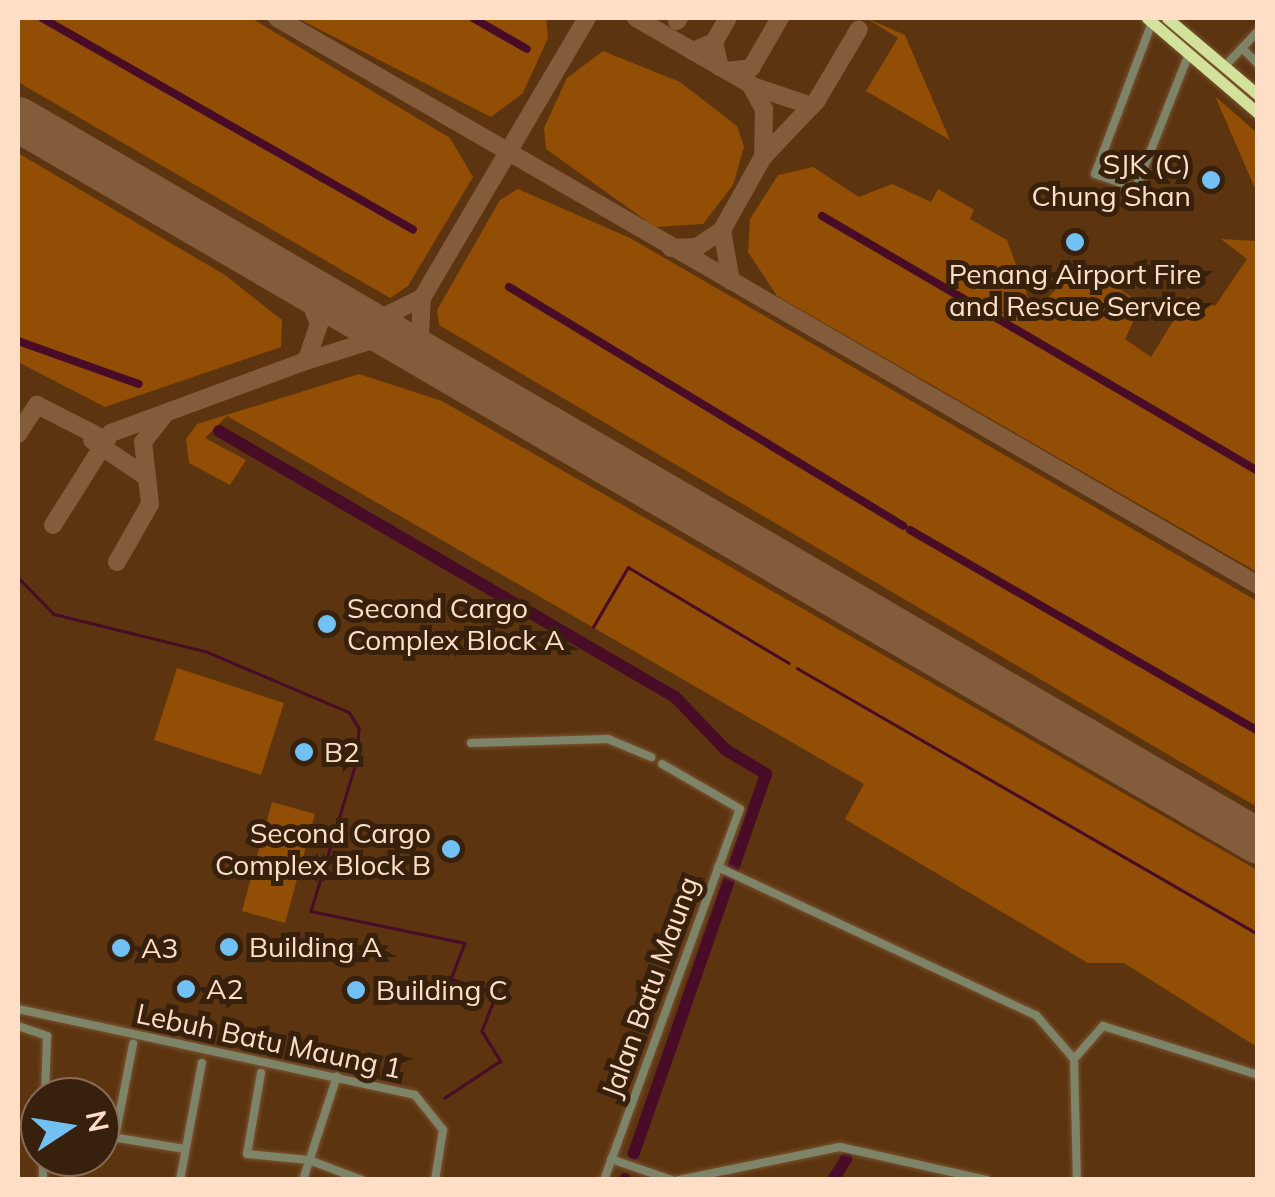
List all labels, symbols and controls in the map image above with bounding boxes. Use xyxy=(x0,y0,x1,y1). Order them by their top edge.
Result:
place label: SJK (C) Chung Shan xyxy=(1032,147,1191,213)
marker: SJK (C) Chung Shan xyxy=(1200,169,1222,191)
marker: Penang Airport Fire and Rescue Service xyxy=(1064,231,1086,253)
place label: Penang Airport Fire and Rescue Service xyxy=(949,257,1201,323)
place label: Second Cargo Complex Block A xyxy=(347,591,564,657)
marker: Second Cargo Complex Block A xyxy=(316,613,338,635)
place label: B2 xyxy=(324,735,360,769)
marker: B2 xyxy=(293,741,315,763)
place label: Second Cargo Complex Block B xyxy=(215,816,431,882)
marker: Second Cargo Complex Block B xyxy=(440,838,462,860)
street label: Jalan Batu Maung xyxy=(594,872,706,1102)
place label: Building A xyxy=(249,930,382,964)
place label: A3 xyxy=(141,931,178,965)
marker: Building A xyxy=(218,936,240,958)
marker: A3 xyxy=(110,937,132,959)
place label: A2 xyxy=(206,972,243,1006)
place label: Building C xyxy=(376,973,508,1007)
marker: A2 xyxy=(175,978,197,1000)
marker: Building C xyxy=(345,979,367,1001)
street label: Lebuh Batu Maung 1 xyxy=(133,996,405,1086)
north arrow xyxy=(20,1077,120,1177)
text: N xyxy=(79,1107,117,1135)

